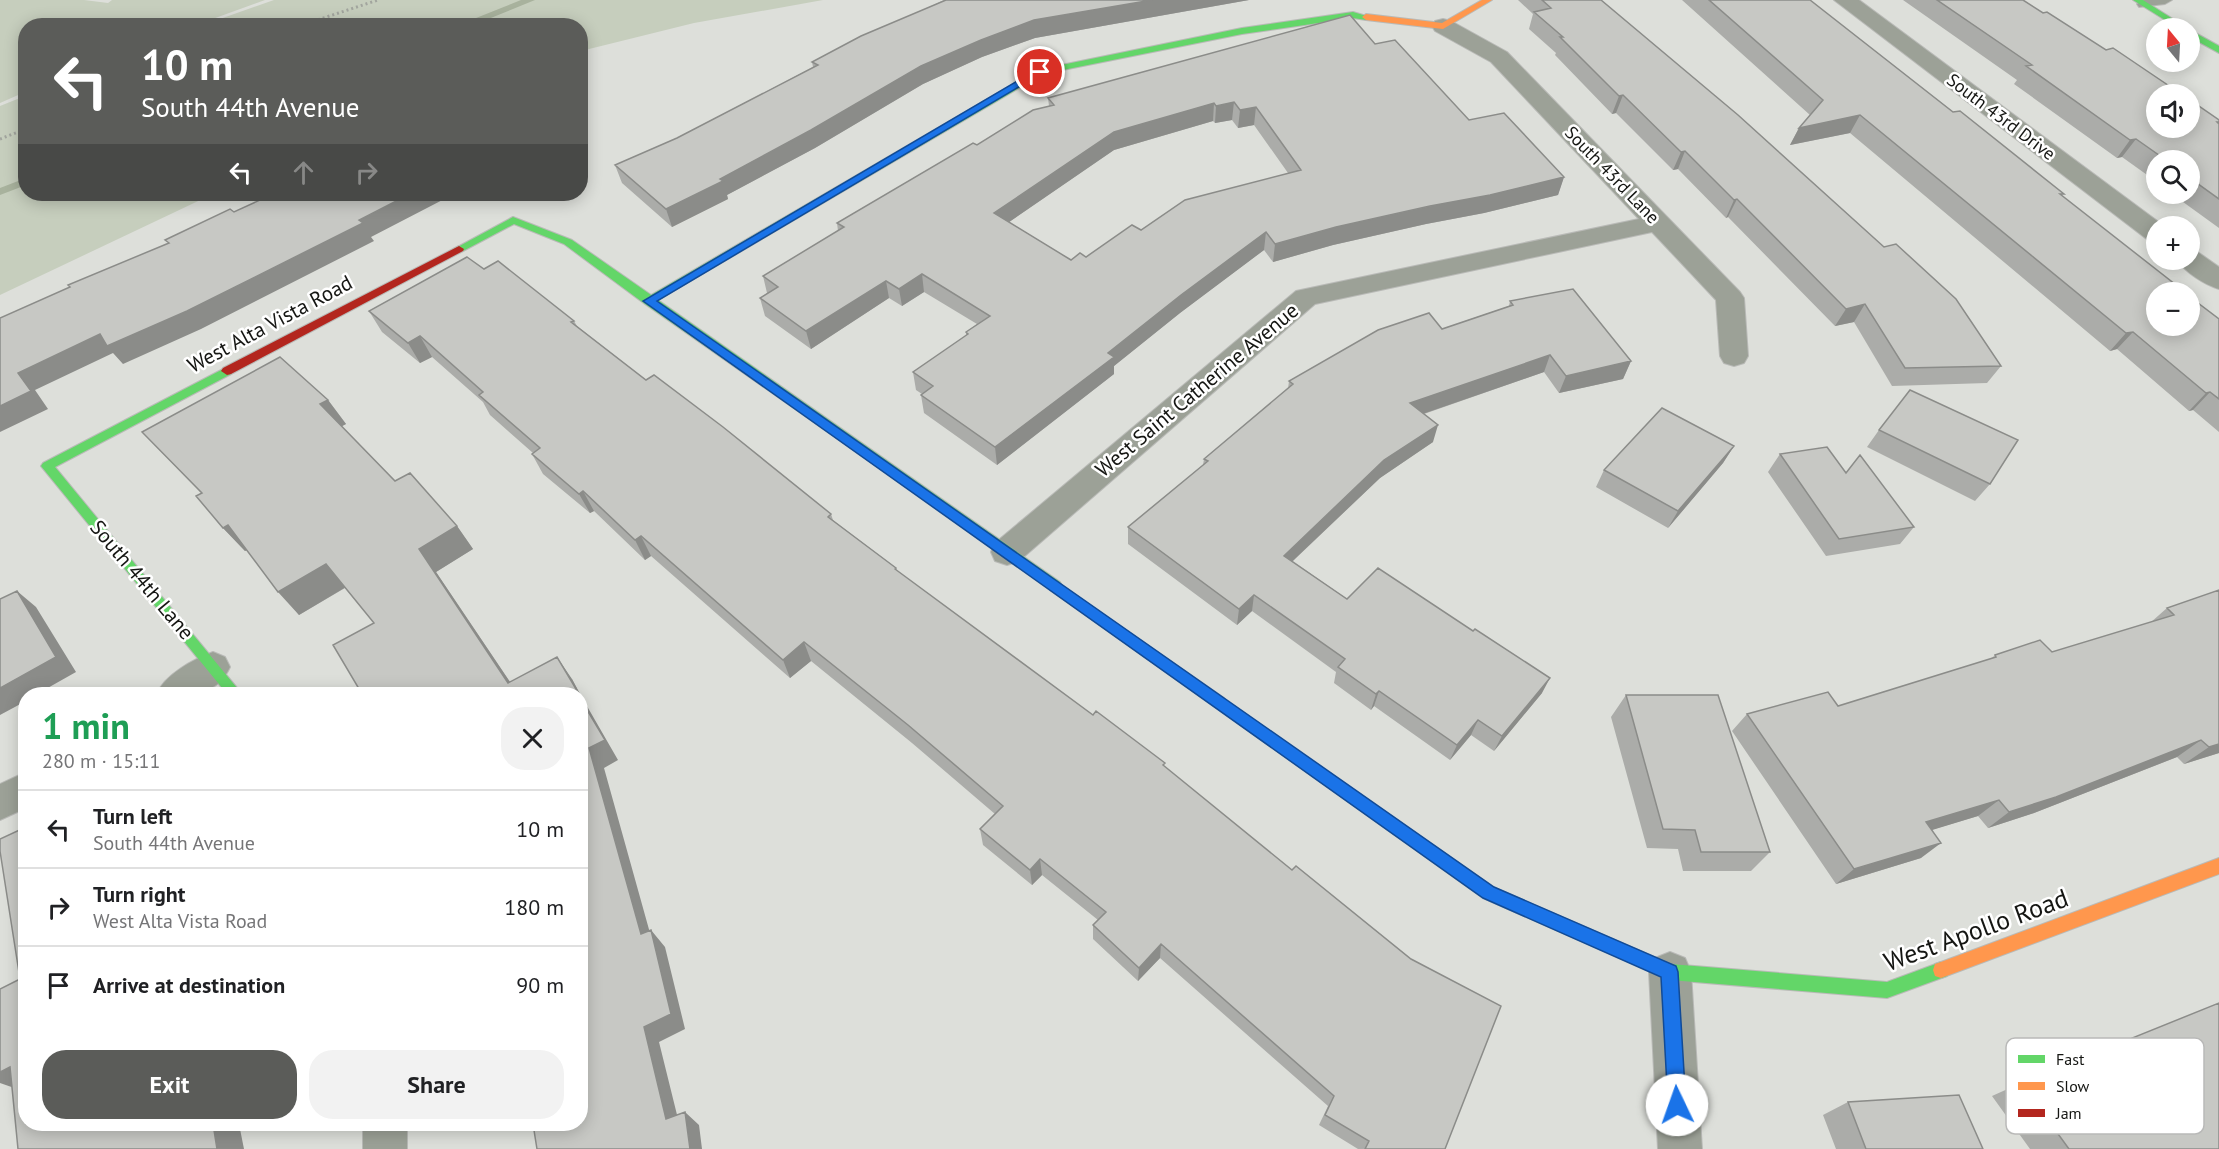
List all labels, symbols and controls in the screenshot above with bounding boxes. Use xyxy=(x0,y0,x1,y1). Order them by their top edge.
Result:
north arrow xyxy=(2146,18,2200,72)
map controls xyxy=(2146,18,2200,336)
text: 10 m xyxy=(141,37,233,92)
icon: left xyxy=(42,42,120,120)
pin xyxy=(1014,46,1065,97)
icon: arrive xyxy=(1023,55,1056,88)
street label: South 43rd Drive xyxy=(1942,68,2060,165)
button: sound xyxy=(2146,84,2200,138)
text: South 44th Avenue xyxy=(141,90,360,124)
street label: South 43rd Lane xyxy=(1560,121,1665,228)
button: search xyxy=(2146,150,2200,204)
icon: left xyxy=(224,156,257,189)
icon: ahead xyxy=(287,156,320,189)
icon: right xyxy=(350,156,383,189)
button: + xyxy=(2146,216,2200,270)
street label: West Alta Vista Road xyxy=(183,269,357,378)
button: − xyxy=(2146,282,2200,336)
street label: West Saint Catherine Avenue xyxy=(1090,297,1304,483)
street label: South 44th Lane xyxy=(84,514,200,645)
text: 1 min xyxy=(42,702,130,749)
button: close xyxy=(501,707,564,770)
text: 280 m · 15:11 xyxy=(42,748,160,774)
text: Turn left xyxy=(93,802,173,830)
icon: left xyxy=(42,813,75,846)
text: 10 m xyxy=(516,815,564,843)
text: South 44th Avenue xyxy=(93,830,255,856)
text: Turn right xyxy=(93,880,185,908)
street label: West Apollo Road xyxy=(1879,881,2073,978)
icon: right xyxy=(42,891,75,924)
text: 180 m xyxy=(504,893,564,921)
text: West Alta Vista Road xyxy=(93,908,267,934)
icon: arrive xyxy=(42,969,75,1002)
text: Arrive at destination xyxy=(93,971,285,999)
text: 90 m xyxy=(516,971,564,999)
legend xyxy=(2006,1038,2204,1134)
text: Fast xyxy=(2056,1049,2085,1069)
button: Exit xyxy=(42,1050,297,1119)
button: Share xyxy=(309,1050,564,1119)
position arrow xyxy=(1645,1073,1709,1137)
text: Slow xyxy=(2056,1076,2090,1096)
text: Jam xyxy=(2055,1103,2082,1123)

